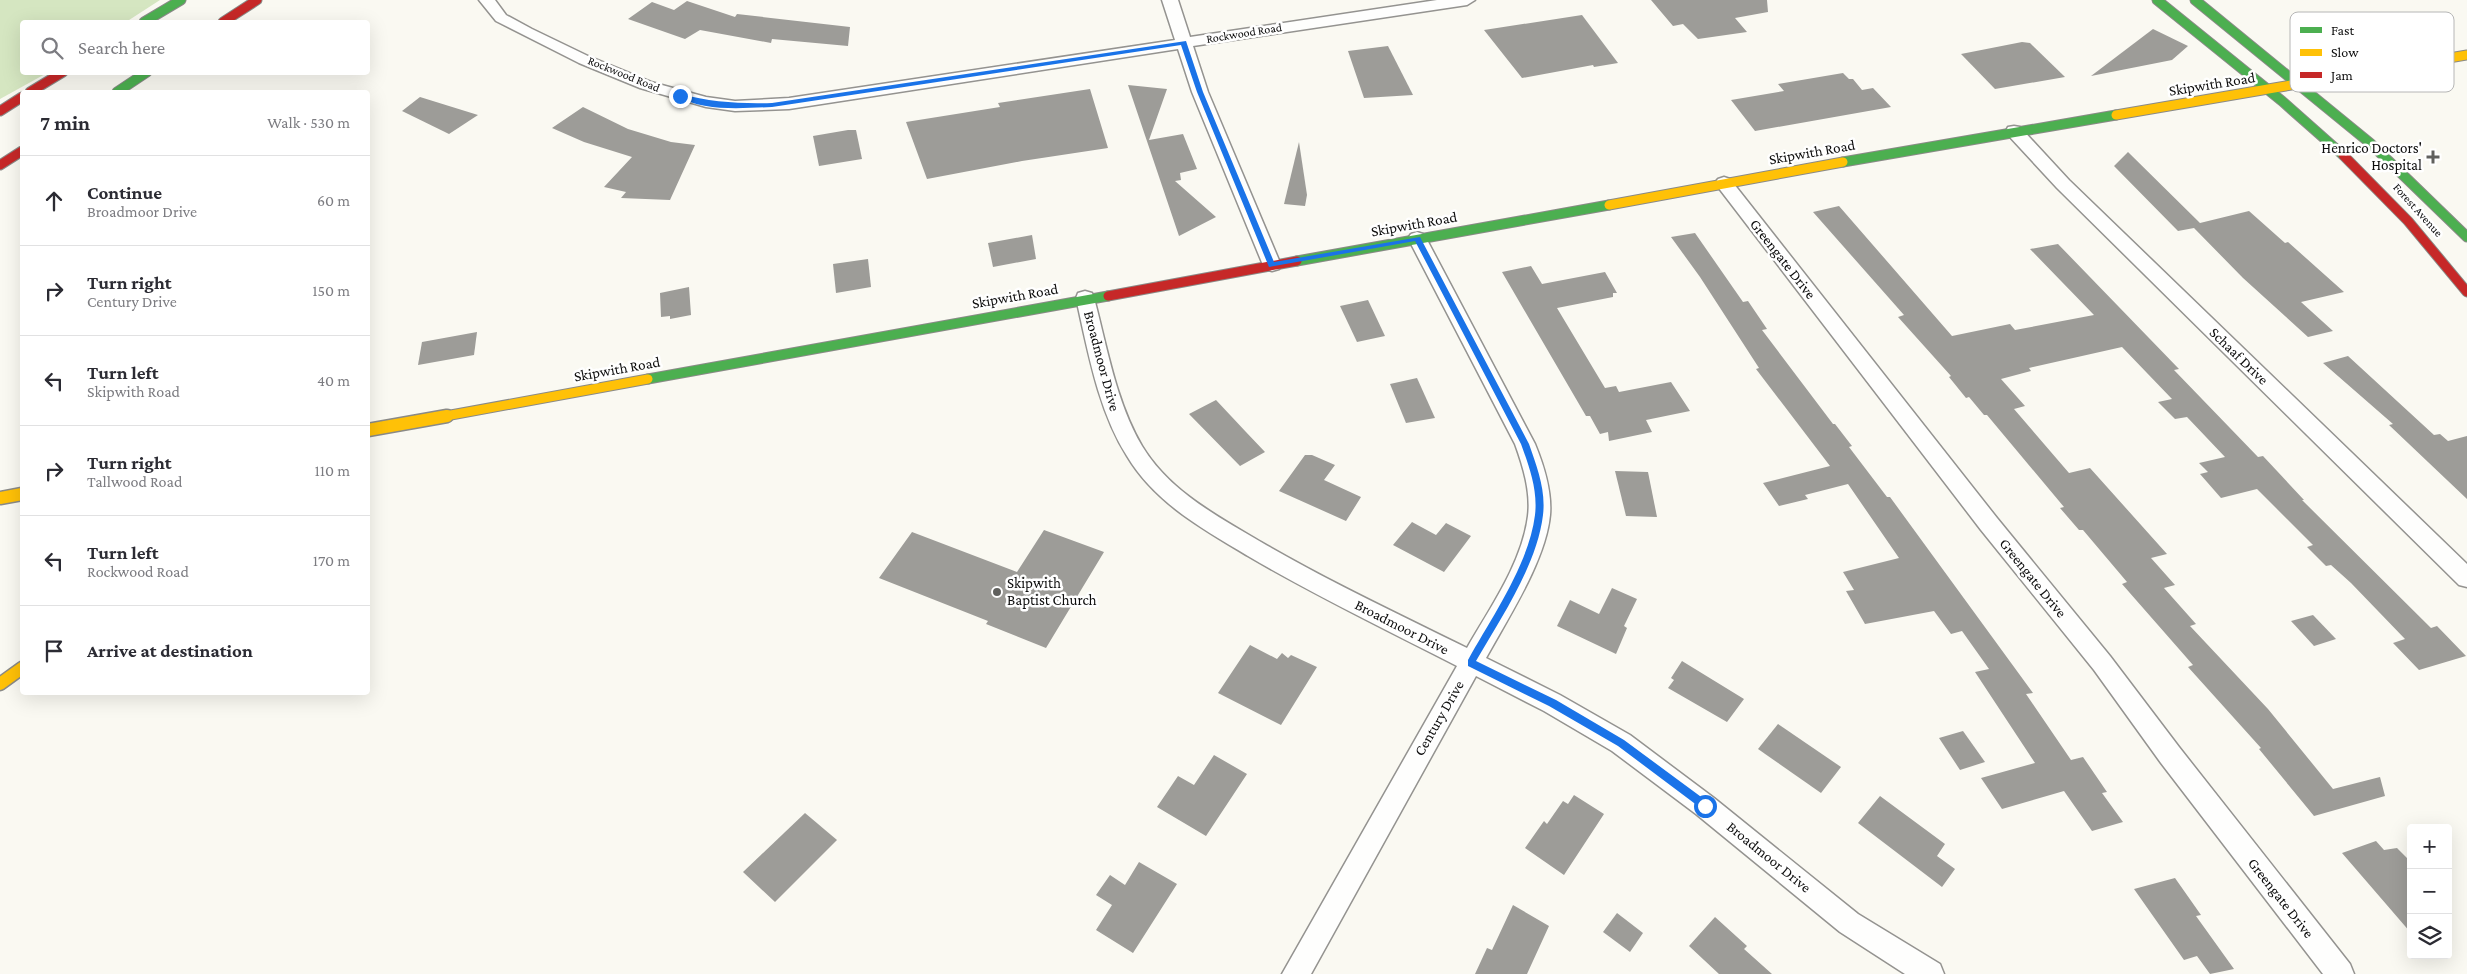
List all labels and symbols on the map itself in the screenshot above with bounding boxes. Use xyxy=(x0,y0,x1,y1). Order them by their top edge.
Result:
legend xyxy=(2290,12,2454,92)
street label: Rockwood Road xyxy=(1205,20,1284,46)
text: Fast xyxy=(2331,22,2355,38)
text: Slow xyxy=(2331,44,2359,60)
street label: Rockwood Road xyxy=(586,53,663,95)
text: Jam xyxy=(2329,67,2353,83)
street label: Skipwith Road xyxy=(2168,69,2257,100)
route end xyxy=(669,85,692,108)
street label: Skipwith Road xyxy=(1768,137,1857,168)
place label: Henrico Doctors' Hospital xyxy=(2321,140,2422,174)
marker: Henrico Doctors' Hospital xyxy=(2426,150,2440,164)
street label: Forest Avenue xyxy=(2390,180,2446,240)
street label: Skipwith Road xyxy=(1370,209,1459,240)
street label: Greengate Drive xyxy=(1746,216,1819,303)
street label: Skipwith Road xyxy=(971,281,1060,312)
street label: Broadmoor Drive xyxy=(1081,309,1123,413)
street label: Schaaf Drive xyxy=(2206,324,2272,388)
street label: Skipwith Road xyxy=(573,354,662,385)
street label: Greengate Drive xyxy=(1996,535,2070,622)
place label: Skipwith Baptist Church xyxy=(1007,575,1097,609)
marker: Skipwith Baptist Church xyxy=(991,586,1003,598)
street label: Broadmoor Drive xyxy=(1352,596,1452,658)
street label: Century Drive xyxy=(1411,677,1468,759)
route start xyxy=(1694,795,1717,818)
street label: Broadmoor Drive xyxy=(1724,818,1814,896)
street label: Greengate Drive xyxy=(2244,855,2317,942)

